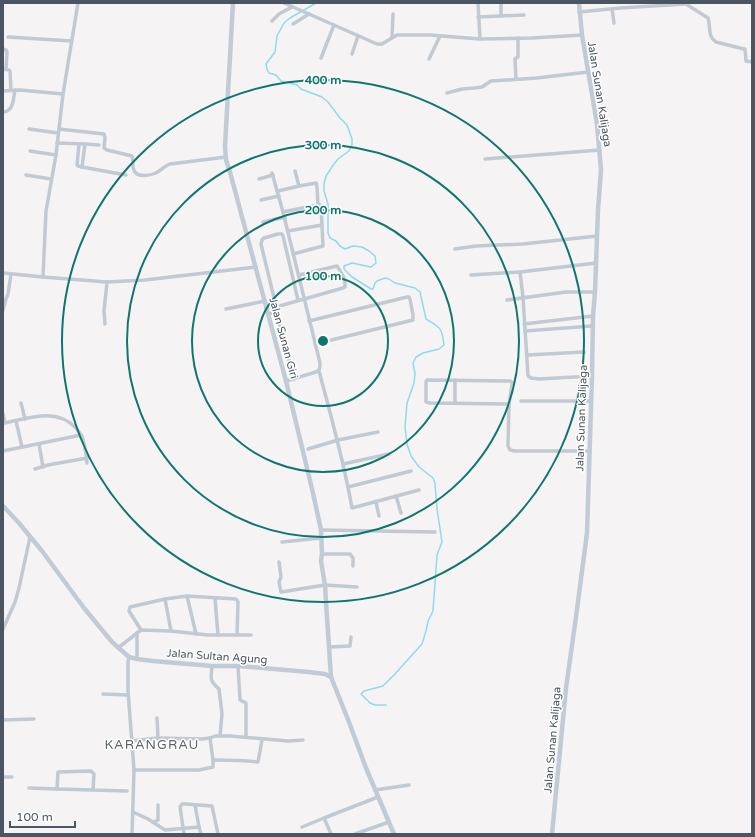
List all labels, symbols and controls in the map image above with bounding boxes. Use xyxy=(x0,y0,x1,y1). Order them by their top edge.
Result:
street label: Jalan Sunan Kalijaga xyxy=(585,40,614,148)
text: 400 m xyxy=(305,73,341,87)
text: 300 m xyxy=(305,138,341,152)
text: 200 m xyxy=(305,203,341,217)
text: 100 m xyxy=(305,269,341,283)
street label: Jalan Sunan Giri xyxy=(266,296,301,380)
centre of rings xyxy=(316,334,330,348)
street label: Jalan Sunan Kalijaga xyxy=(573,364,590,472)
street label: Jalan Sultan Agung xyxy=(166,646,268,667)
street label: Jalan Sunan Kalijaga xyxy=(541,686,564,794)
district label: KARANGRAU xyxy=(105,737,199,753)
scale bar xyxy=(10,803,75,829)
text: 100 m xyxy=(16,810,53,824)

